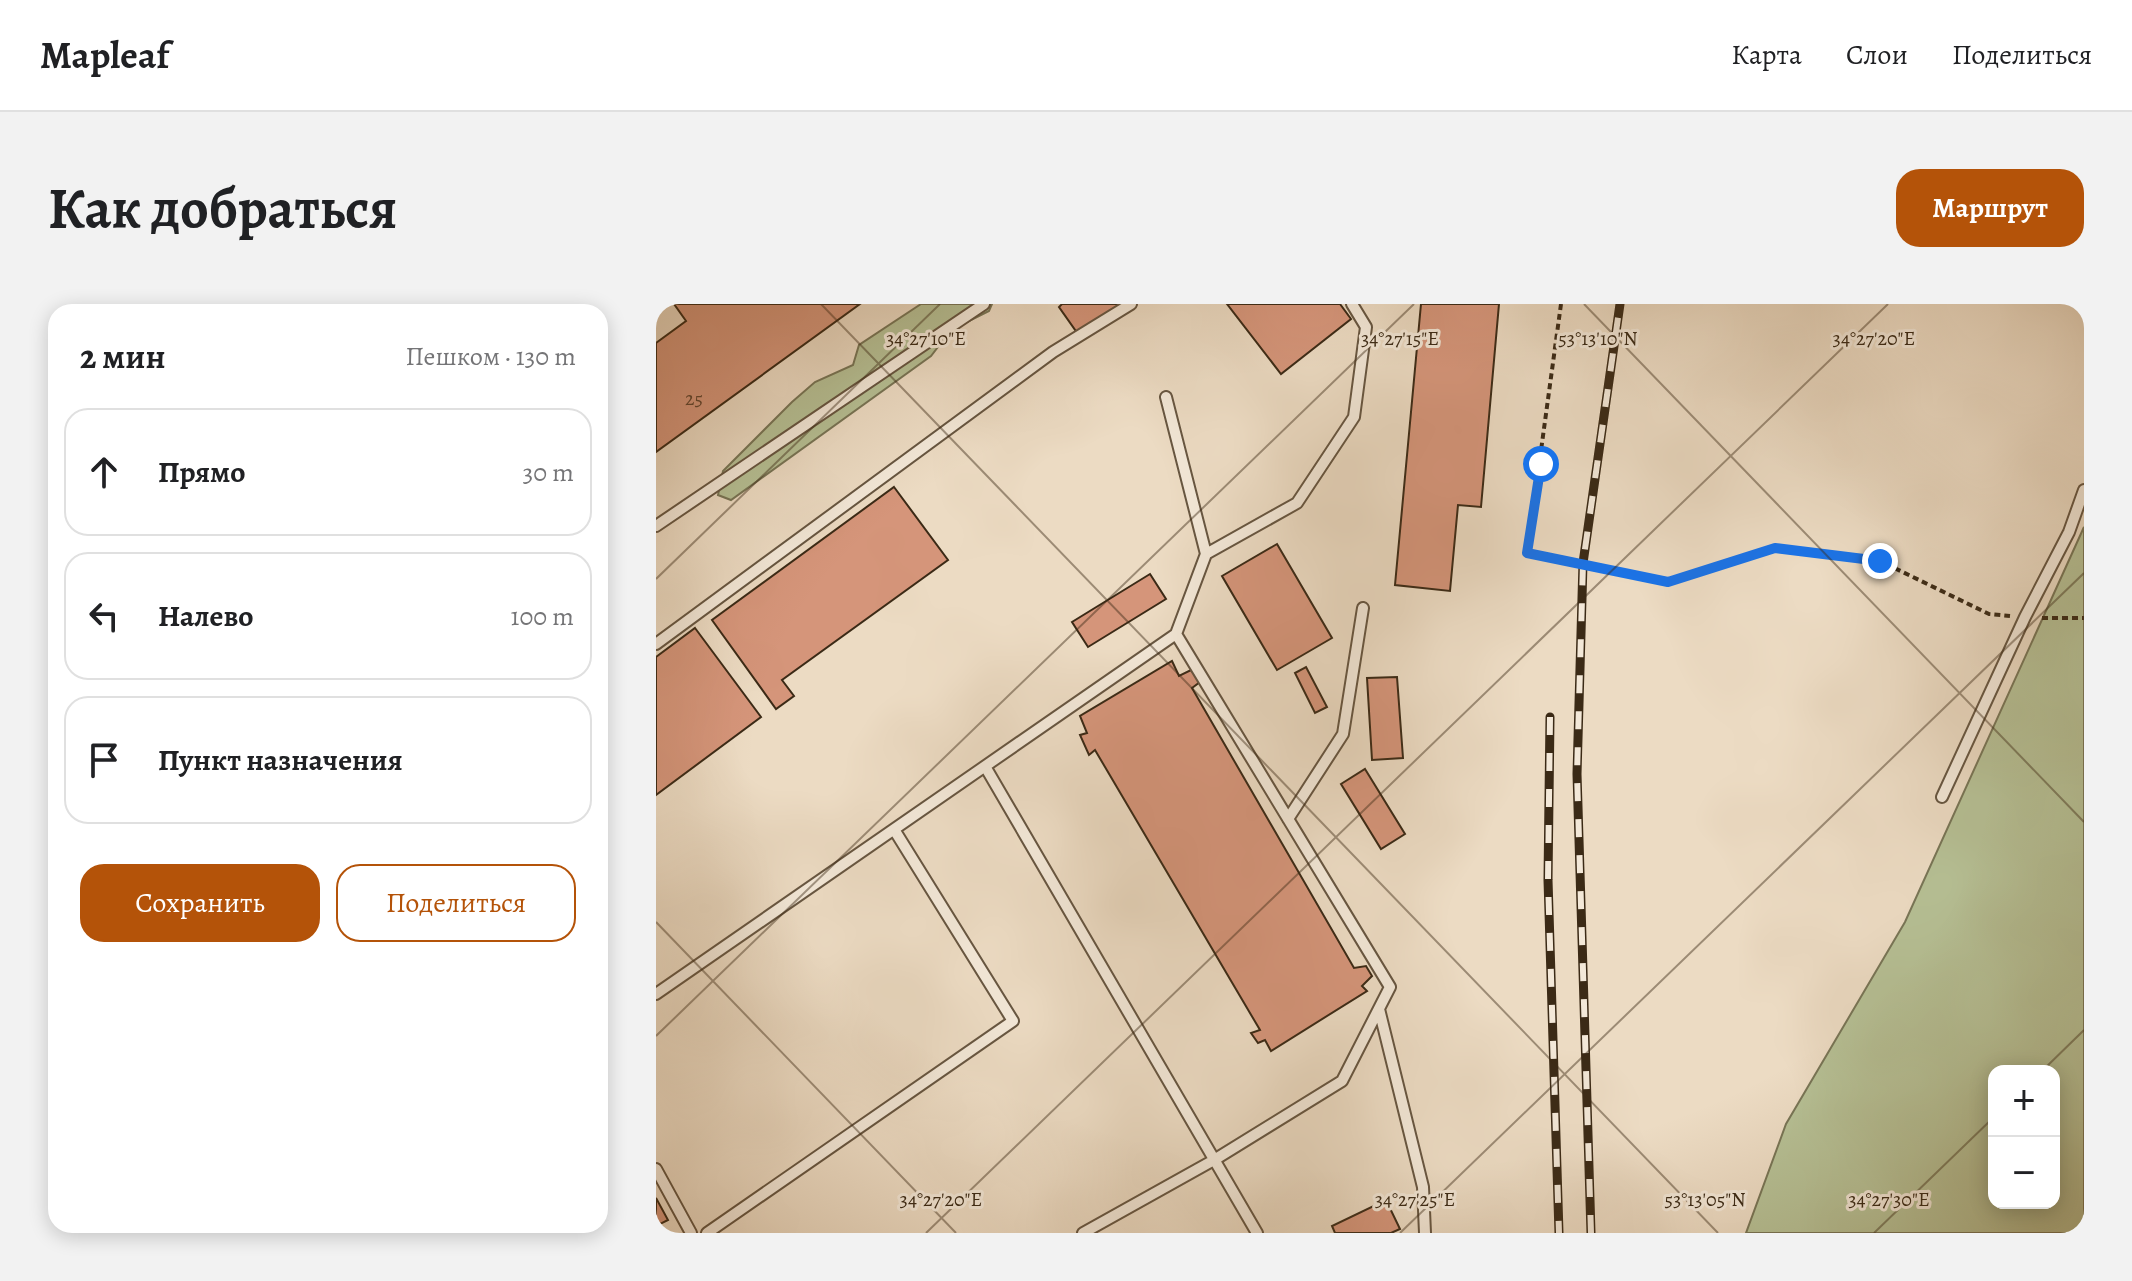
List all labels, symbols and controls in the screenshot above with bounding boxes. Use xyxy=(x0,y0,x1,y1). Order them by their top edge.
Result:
text: Mapleaf xyxy=(40,29,169,81)
text: Карта xyxy=(1731,36,1802,74)
text: Слои xyxy=(1846,36,1908,74)
text: Поделиться xyxy=(1952,36,2092,74)
button: Маршрут xyxy=(1896,169,2084,247)
text: Как добраться xyxy=(48,170,397,246)
text: 34°27'10"E xyxy=(886,325,966,352)
text: 34°27'15"E xyxy=(1361,325,1439,352)
text: 53°13'10"N xyxy=(1558,325,1638,352)
text: 34°27'20"E xyxy=(1833,325,1915,352)
text: 2 мин xyxy=(80,333,166,380)
text: Пешком · 130 m xyxy=(406,339,576,374)
house number: 25 xyxy=(685,385,703,412)
route start xyxy=(1523,446,1559,482)
icon: ahead xyxy=(82,450,126,494)
text: Прямо xyxy=(158,452,245,492)
text: 30 m xyxy=(523,455,574,490)
route end xyxy=(1862,543,1898,579)
icon: left xyxy=(82,594,126,638)
text: Налево xyxy=(158,596,253,636)
text: 100 m xyxy=(511,599,574,634)
icon: arrive xyxy=(82,738,126,782)
text: Пункт назначения xyxy=(158,740,403,780)
button: Сохранить xyxy=(80,864,320,942)
button: Поделиться xyxy=(336,864,576,942)
map controls xyxy=(1988,1065,2060,1209)
button: + xyxy=(1988,1065,2060,1137)
button: − xyxy=(1988,1137,2060,1209)
text: 34°27'20"E xyxy=(900,1186,982,1213)
text: 34°27'25"E xyxy=(1375,1186,1455,1213)
text: 53°13'05"N xyxy=(1664,1186,1746,1213)
text: 34°27'30"E xyxy=(1848,1186,1930,1213)

